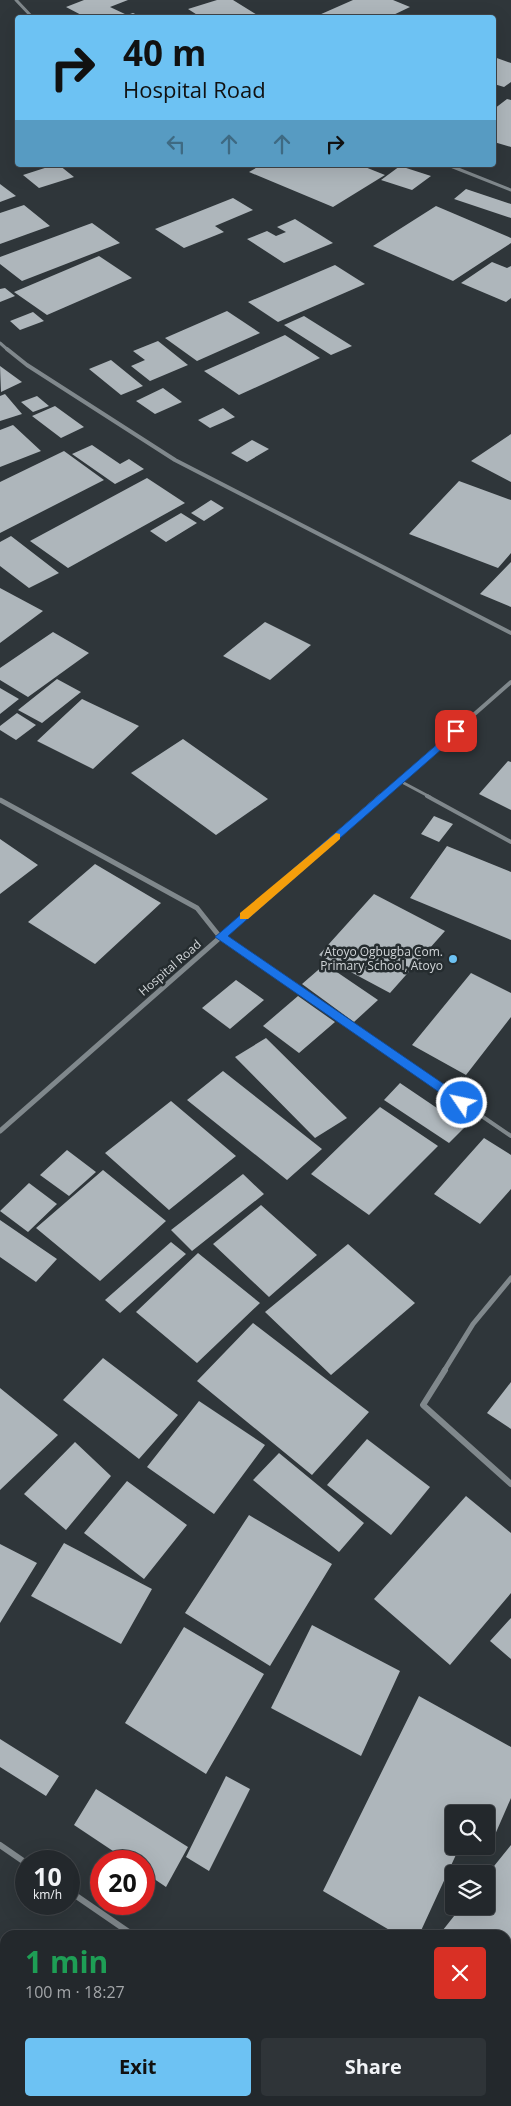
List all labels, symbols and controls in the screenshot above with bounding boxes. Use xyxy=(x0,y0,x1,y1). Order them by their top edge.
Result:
text: 40 m xyxy=(123,29,206,76)
icon: right xyxy=(40,35,105,100)
text: Hospital Road xyxy=(123,74,266,104)
icon: left xyxy=(162,130,190,158)
icon: ahead xyxy=(215,130,243,158)
icon: ahead xyxy=(268,130,296,158)
icon: right xyxy=(321,130,349,158)
pin xyxy=(435,710,477,752)
icon: arrive xyxy=(442,717,470,745)
street label: Hospital Road xyxy=(135,936,205,1000)
place label: Atoyo Ogbugba Com. Primary School, Atoyo xyxy=(320,943,443,974)
marker: Atoyo Ogbugba Com. Primary School, Atoyo xyxy=(447,953,459,965)
position arrow xyxy=(435,1076,487,1128)
map controls xyxy=(445,1805,495,1915)
button: search xyxy=(445,1805,495,1855)
speed limit sign: 20 xyxy=(90,1850,155,1915)
text: 10 xyxy=(33,1859,62,1893)
button: layers xyxy=(445,1865,495,1915)
text: km/h xyxy=(33,1886,62,1903)
text: 1 min xyxy=(25,1941,108,1982)
button: close xyxy=(434,1947,486,1999)
text: 100 m · 18:27 xyxy=(25,1981,125,2003)
button: Exit xyxy=(25,2038,251,2096)
button: Share xyxy=(261,2038,486,2096)

